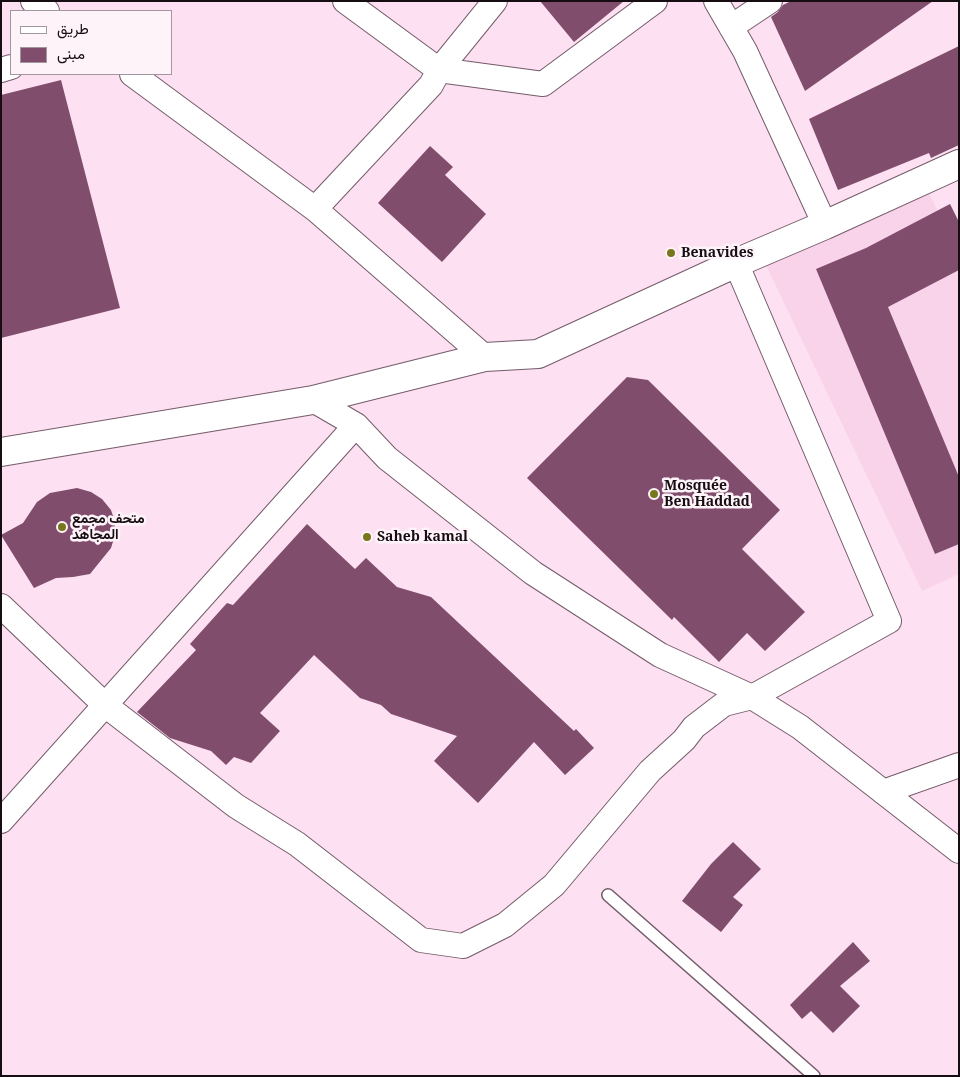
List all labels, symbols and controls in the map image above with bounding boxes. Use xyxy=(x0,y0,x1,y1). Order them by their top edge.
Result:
legend xyxy=(10,10,172,75)
text: طريق xyxy=(57,18,89,38)
text: مبنى xyxy=(57,43,85,63)
place label: Benavides xyxy=(681,245,753,261)
marker: Benavides xyxy=(665,247,677,259)
place label: Mosquée Ben Haddad xyxy=(664,478,750,511)
marker: Mosquée Ben Haddad xyxy=(648,488,660,500)
place label: متحف مجمع المجاهد xyxy=(72,511,145,544)
marker: متحف مجمع المجاهد xyxy=(56,521,68,533)
place label: Saheb kamal xyxy=(377,529,468,545)
marker: Saheb kamal xyxy=(361,531,373,543)

